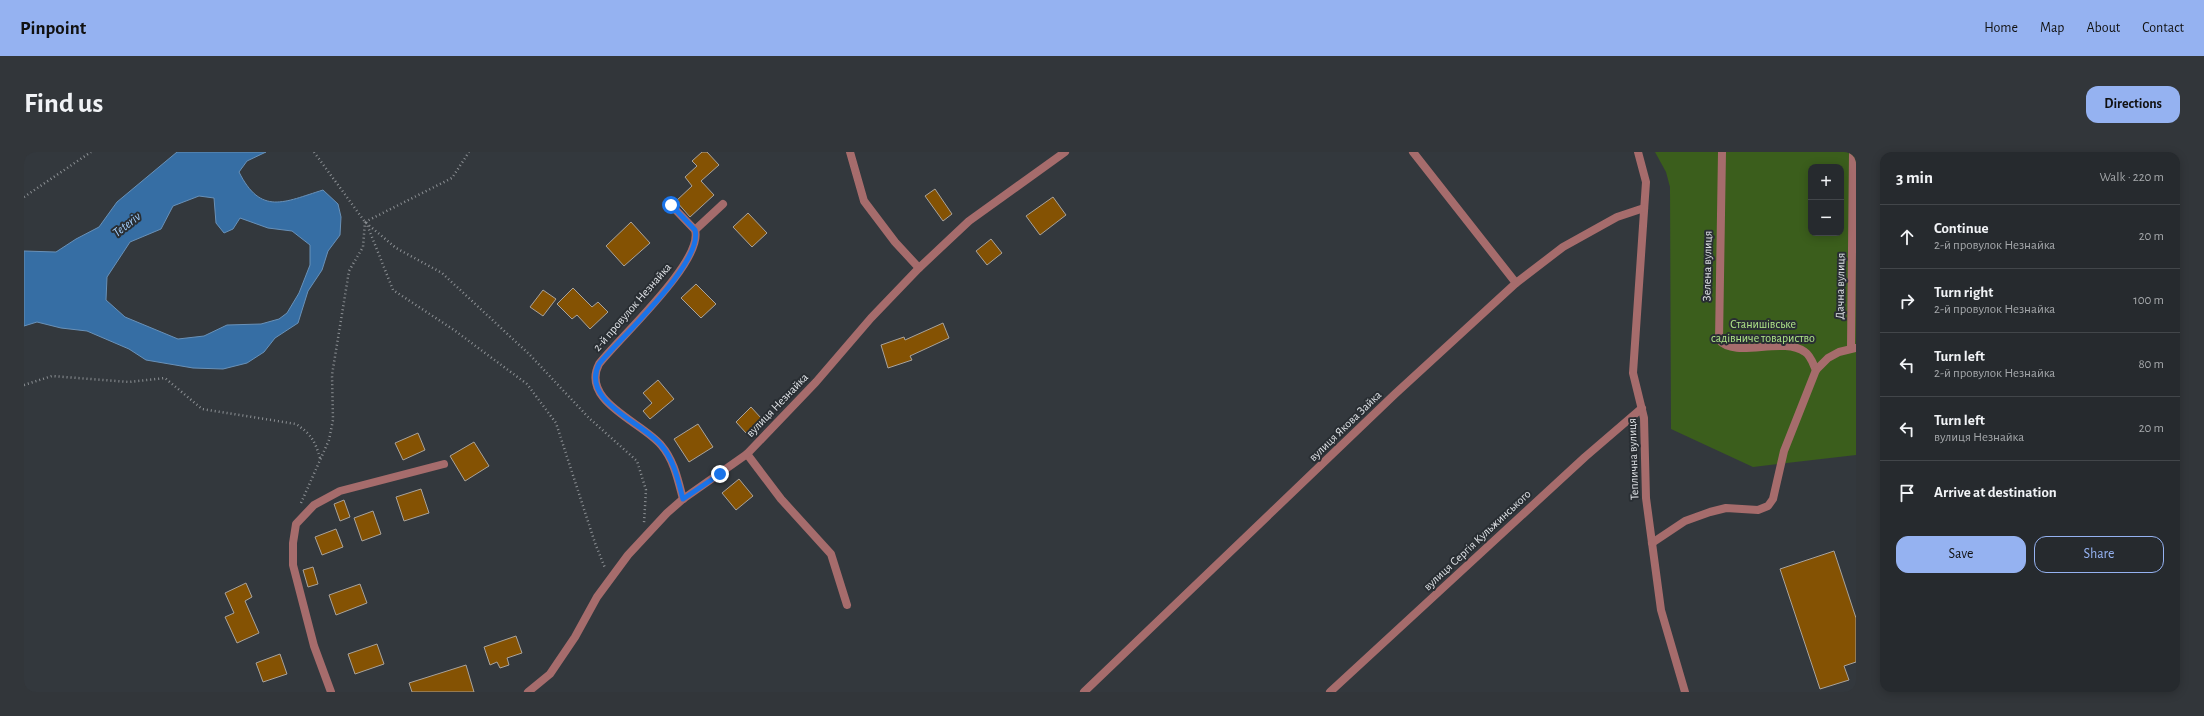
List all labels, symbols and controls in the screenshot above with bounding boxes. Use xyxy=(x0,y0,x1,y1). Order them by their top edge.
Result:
text: Pinpoint xyxy=(20,19,86,38)
text: Home xyxy=(1984,21,2018,35)
text: Map xyxy=(2040,21,2064,35)
text: About xyxy=(2086,21,2120,35)
text: Contact xyxy=(2142,21,2184,35)
button: Directions xyxy=(2086,86,2180,123)
text: Find us xyxy=(24,90,103,118)
map controls xyxy=(1808,164,1844,236)
button: + xyxy=(1808,164,1844,200)
text: 3 min xyxy=(1896,169,1933,186)
text: Walk · 220 m xyxy=(2099,171,2164,184)
route start xyxy=(662,196,680,214)
button: − xyxy=(1808,200,1844,236)
water label: Teteriv xyxy=(111,210,144,240)
text: Continue xyxy=(1934,221,1989,236)
icon: ahead xyxy=(1896,226,1918,248)
text: 20 m xyxy=(2139,230,2164,243)
street label: Зелена вулиця xyxy=(1700,231,1715,301)
text: 2-й провулок Незнайка xyxy=(1934,239,2055,252)
street label: Дачна вулиця xyxy=(1833,253,1848,319)
street label: 2-й провулок Незнайка xyxy=(591,260,674,354)
text: Turn right xyxy=(1934,285,1993,300)
icon: right xyxy=(1896,290,1918,312)
text: 100 m xyxy=(2133,294,2164,307)
text: 2-й провулок Незнайка xyxy=(1934,303,2055,316)
park label: Станишівське садівниче товариство xyxy=(1711,318,1815,344)
text: Turn left xyxy=(1934,349,1985,364)
icon: left xyxy=(1896,354,1918,376)
text: 80 m xyxy=(2138,358,2164,371)
text: 2-й провулок Незнайка xyxy=(1934,367,2055,380)
street label: вулиця Незнайка xyxy=(744,370,811,440)
street label: вулиця Якова Зайка xyxy=(1307,388,1385,464)
text: Turn left xyxy=(1934,413,1985,428)
street label: Теплична вулиця xyxy=(1626,418,1641,500)
icon: left xyxy=(1896,418,1918,440)
text: 20 m xyxy=(2139,422,2164,435)
text: вулиця Незнайка xyxy=(1934,431,2024,444)
route end xyxy=(711,465,729,483)
icon: arrive xyxy=(1896,482,1918,504)
text: Arrive at destination xyxy=(1934,485,2057,500)
street label: вулиця Сергія Кульжинського xyxy=(1421,487,1534,593)
button: Save xyxy=(1896,536,2026,573)
button: Share xyxy=(2034,536,2164,573)

